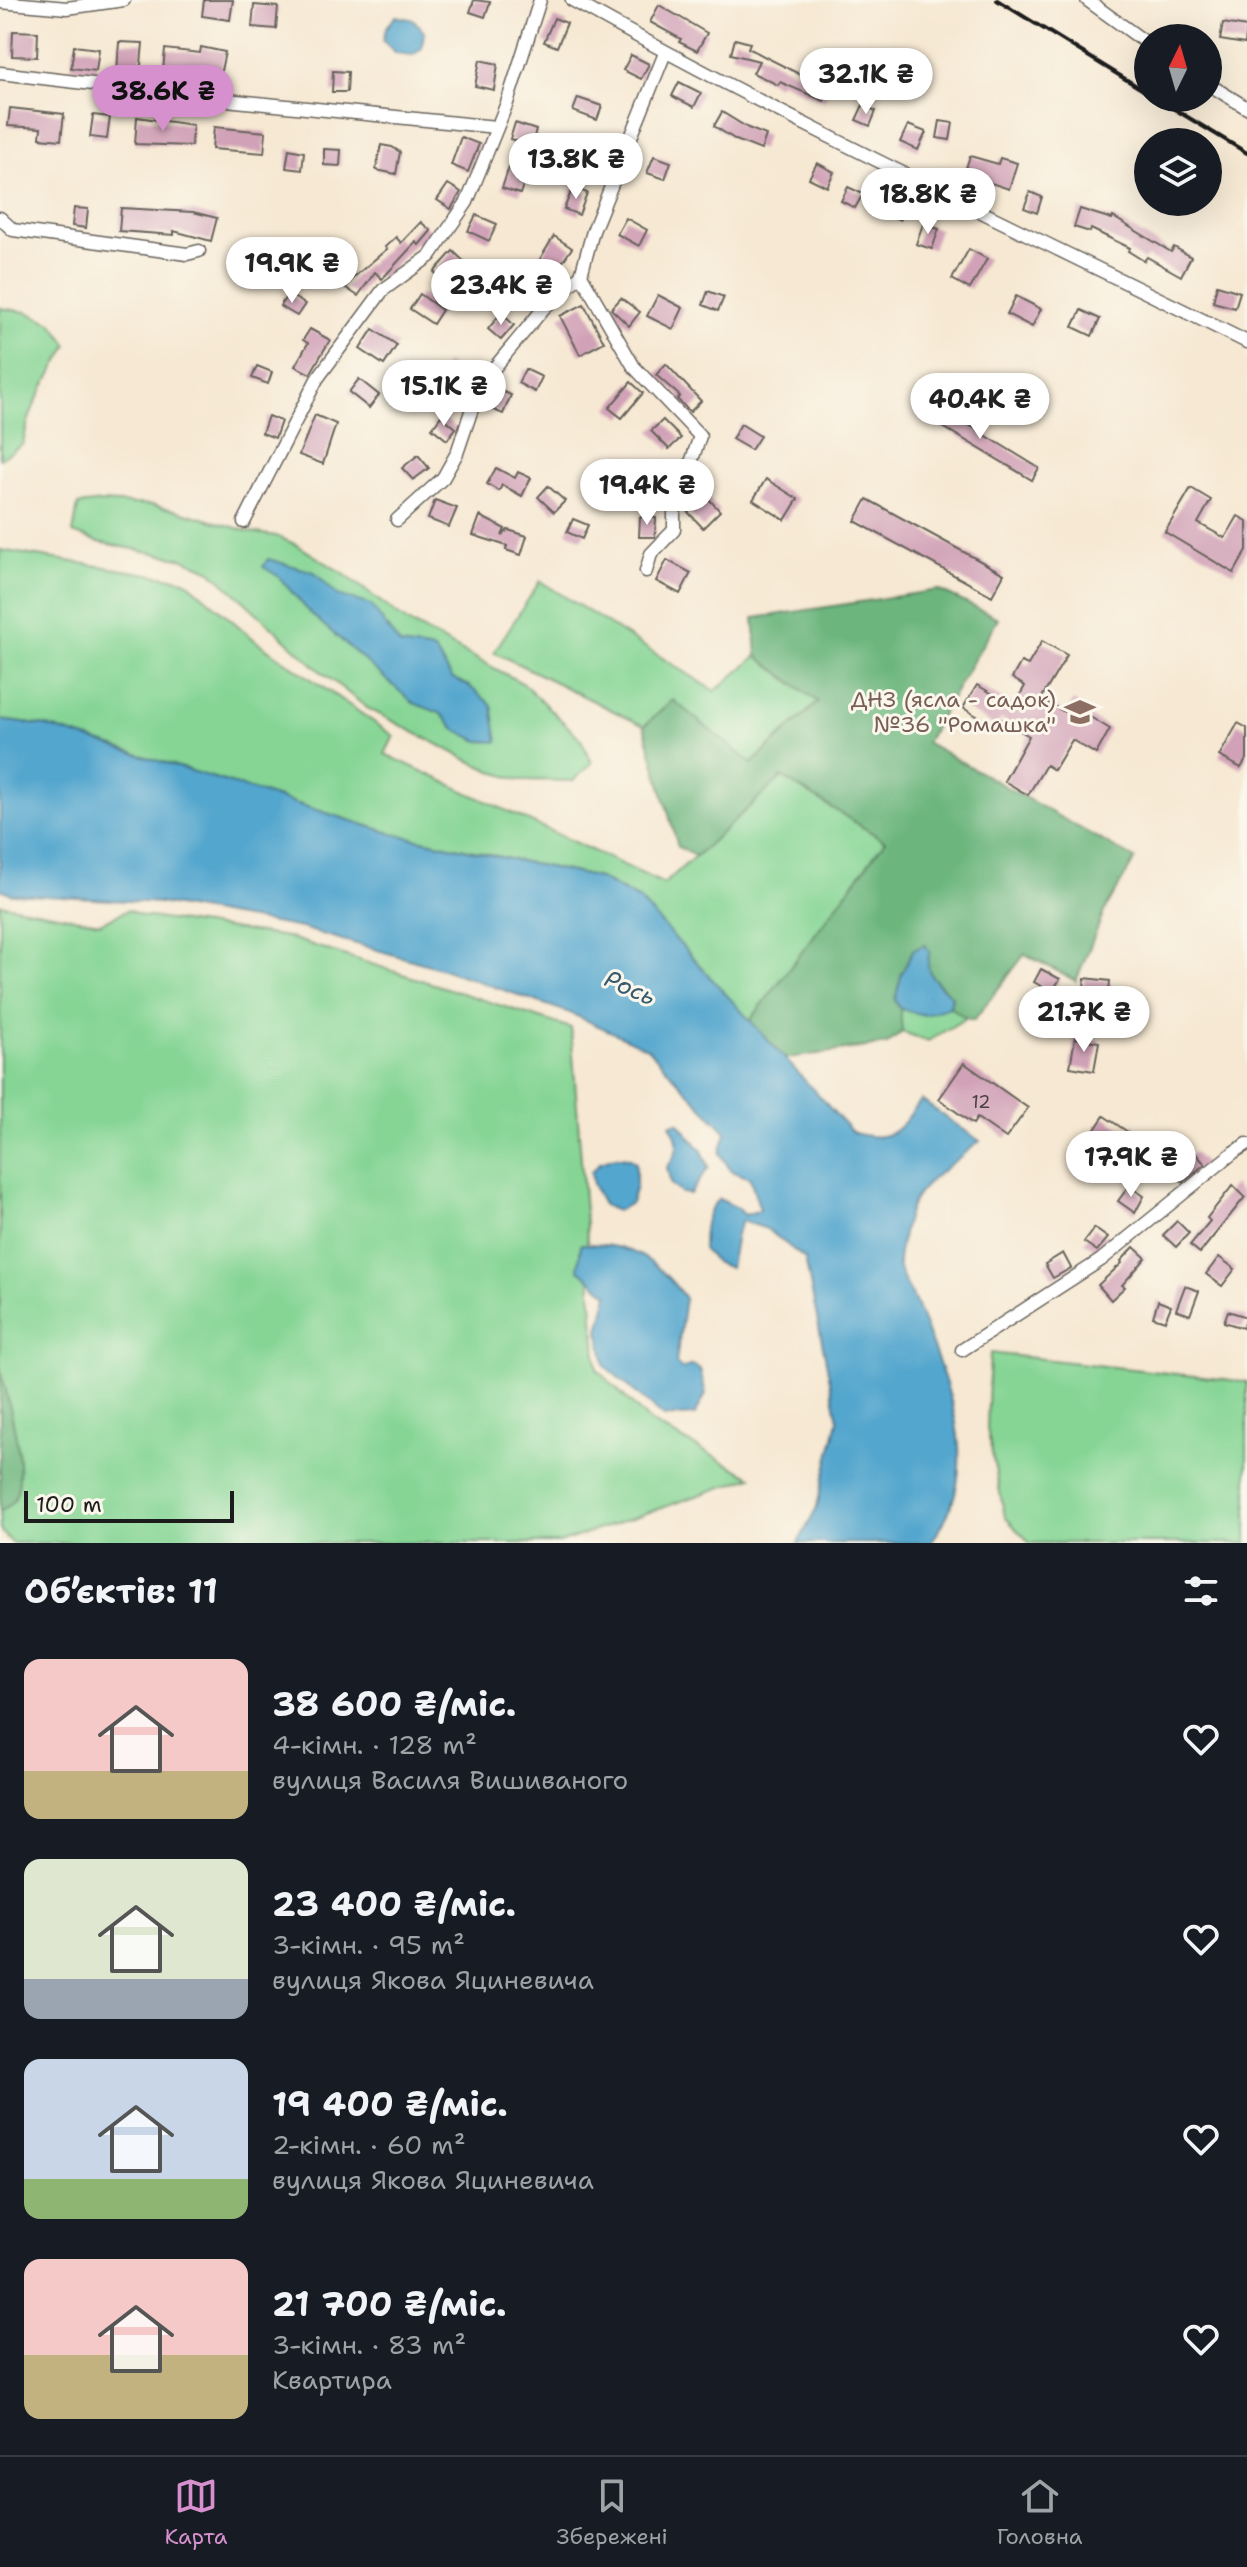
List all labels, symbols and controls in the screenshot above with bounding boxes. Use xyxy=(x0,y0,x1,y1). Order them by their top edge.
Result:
north arrow xyxy=(1134,24,1222,112)
map controls xyxy=(1134,24,1222,216)
pin: 32.1K ₴ xyxy=(792,48,940,116)
text: 32.1K ₴ xyxy=(818,56,914,91)
pin: 38.6K ₴ xyxy=(89,65,237,133)
text: 38.6K ₴ xyxy=(110,73,216,108)
button: layers xyxy=(1134,128,1222,216)
pin: 13.8K ₴ xyxy=(502,133,650,201)
text: 13.8K ₴ xyxy=(527,141,625,176)
pin: 18.8K ₴ xyxy=(854,168,1002,236)
text: 18.8K ₴ xyxy=(879,176,977,211)
pin: 19.9K ₴ xyxy=(218,237,366,305)
text: 19.9K ₴ xyxy=(244,245,340,280)
pin: 23.4K ₴ xyxy=(427,259,575,327)
text: 23.4K ₴ xyxy=(449,267,553,302)
pin: 15.1K ₴ xyxy=(370,360,518,428)
text: 15.1K ₴ xyxy=(400,368,488,403)
pin: 40.4K ₴ xyxy=(906,373,1054,441)
text: 40.4K ₴ xyxy=(928,381,1032,416)
pin: 19.4K ₴ xyxy=(573,459,721,527)
text: 19.4K ₴ xyxy=(598,467,696,502)
place label: ДНЗ (ясла - садок) №36 "Ромашка" xyxy=(851,685,1056,739)
school or university icon: ДНЗ (ясла - садок) №36 "Ромашка" xyxy=(1063,695,1097,729)
water label: Рось xyxy=(599,963,661,1013)
pin: 21.7K ₴ xyxy=(1010,986,1158,1054)
text: 21.7K ₴ xyxy=(1037,994,1131,1029)
house number: 12 xyxy=(971,1090,991,1114)
pin: 17.9K ₴ xyxy=(1057,1131,1205,1199)
text: 17.9K ₴ xyxy=(1084,1139,1178,1174)
scale bar xyxy=(24,1487,234,1523)
text: 100 m xyxy=(36,1490,102,1519)
text: Об’єктів: 11 xyxy=(24,1568,218,1614)
icon: filters xyxy=(1179,1569,1223,1613)
text: 38 600 ₴/міс. xyxy=(272,1681,516,1727)
icon: home xyxy=(88,1691,184,1787)
icon: heart xyxy=(1179,1717,1223,1761)
text: 4-кімн. · 128 m² xyxy=(272,1727,477,1762)
text: вулиця Василя Вишиваного xyxy=(272,1762,628,1797)
text: 23 400 ₴/міс. xyxy=(272,1881,516,1927)
icon: home xyxy=(88,1891,184,1987)
icon: heart xyxy=(1179,1917,1223,1961)
text: 3-кімн. · 95 m² xyxy=(272,1927,465,1962)
text: вулиця Якова Яциневича xyxy=(272,1962,594,1997)
text: 19 400 ₴/міс. xyxy=(272,2081,508,2127)
icon: home xyxy=(88,2091,184,2187)
icon: heart xyxy=(1179,2117,1223,2161)
text: 2-кімн. · 60 m² xyxy=(272,2127,466,2162)
text: вулиця Якова Яциневича xyxy=(272,2162,594,2197)
text: 21 700 ₴/міс. xyxy=(272,2281,507,2327)
icon: home xyxy=(88,2291,184,2387)
icon: heart xyxy=(1179,2317,1223,2361)
text: 3-кімн. · 83 m² xyxy=(272,2327,466,2362)
text: Квартира xyxy=(272,2362,392,2397)
tab: Карта xyxy=(164,2474,227,2551)
tab: Збережені xyxy=(556,2474,668,2551)
tab: Головна xyxy=(997,2474,1083,2551)

